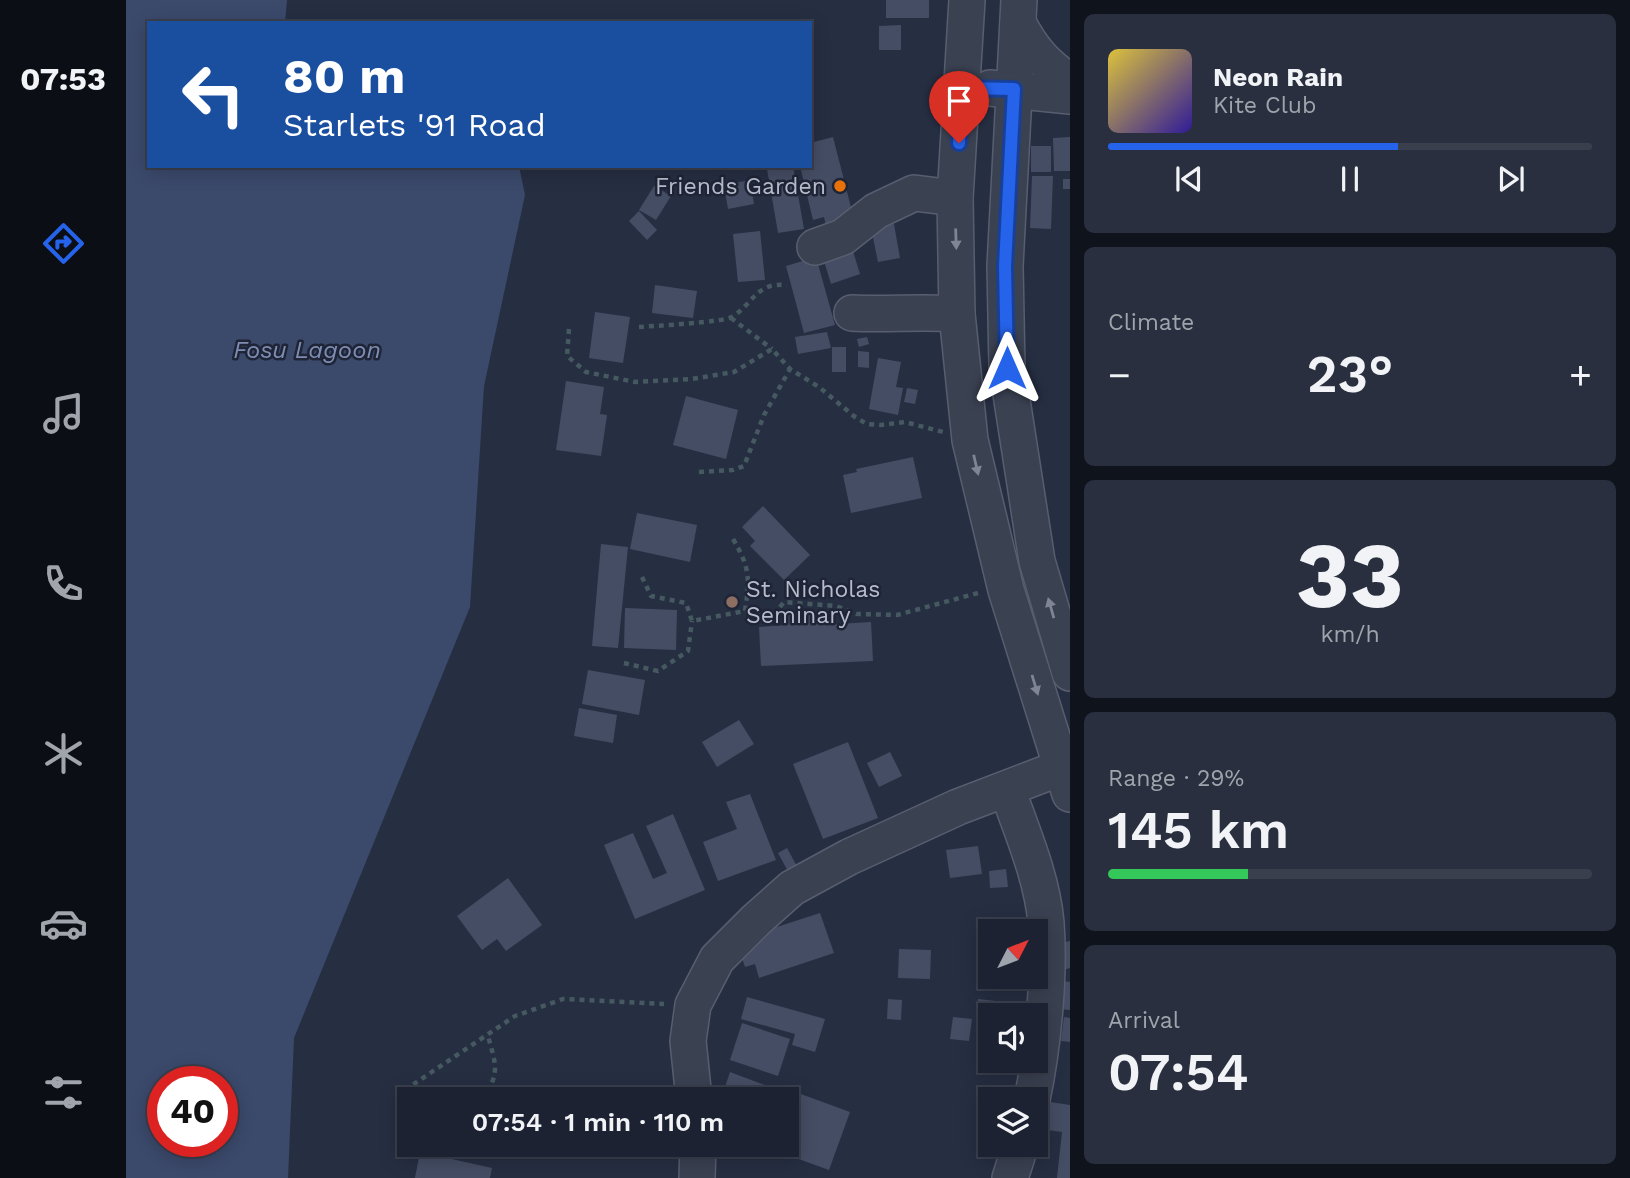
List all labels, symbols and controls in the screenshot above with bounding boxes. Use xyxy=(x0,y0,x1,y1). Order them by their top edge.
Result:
text: 80 m xyxy=(283,47,405,105)
icon: left xyxy=(168,49,259,140)
text: 07:53 xyxy=(20,60,106,98)
text: Neon Rain xyxy=(1213,62,1343,92)
pin xyxy=(929,71,989,143)
icon: arrive xyxy=(940,82,978,120)
text: Kite Club xyxy=(1213,92,1316,119)
text: Starlets '91 Road xyxy=(283,106,546,144)
icon: previous xyxy=(1170,160,1208,198)
icon: pause xyxy=(1331,160,1369,198)
icon: next xyxy=(1492,160,1530,198)
place label: Friends Garden xyxy=(655,173,826,200)
marker: Friends Garden xyxy=(832,178,848,194)
icon: directions xyxy=(39,219,88,268)
one-way arrow xyxy=(951,229,962,251)
text: Climate xyxy=(1108,309,1194,336)
position arrow xyxy=(970,331,1044,405)
water label: Fosu Lagoon xyxy=(233,336,381,364)
text: 23° xyxy=(1307,344,1393,405)
text: − xyxy=(1108,353,1131,397)
text: + xyxy=(1569,353,1592,397)
icon: music xyxy=(39,389,88,438)
one-way arrow xyxy=(971,455,982,477)
text: 33 xyxy=(1296,522,1404,629)
icon: phone xyxy=(39,559,88,608)
place label: St. Nicholas Seminary xyxy=(746,576,880,629)
marker: St. Nicholas Seminary xyxy=(724,594,740,610)
one-way arrow xyxy=(1045,597,1055,618)
text: km/h xyxy=(1320,621,1380,648)
one-way arrow xyxy=(1031,675,1041,696)
icon: climate xyxy=(39,729,88,778)
text: Range · 29% xyxy=(1108,765,1244,792)
text: 145 km xyxy=(1108,800,1289,861)
icon: car xyxy=(39,899,88,948)
north arrow xyxy=(978,919,1048,989)
map controls xyxy=(978,919,1048,1157)
button: sound xyxy=(978,1003,1048,1073)
text: Arrival xyxy=(1108,1007,1180,1034)
text: 07:54 xyxy=(1108,1042,1249,1103)
speed limit sign: 40 xyxy=(147,1066,238,1157)
icon: filters xyxy=(39,1068,88,1117)
button: layers xyxy=(978,1087,1048,1157)
text: 07:54 · 1 min · 110 m xyxy=(472,1107,724,1137)

